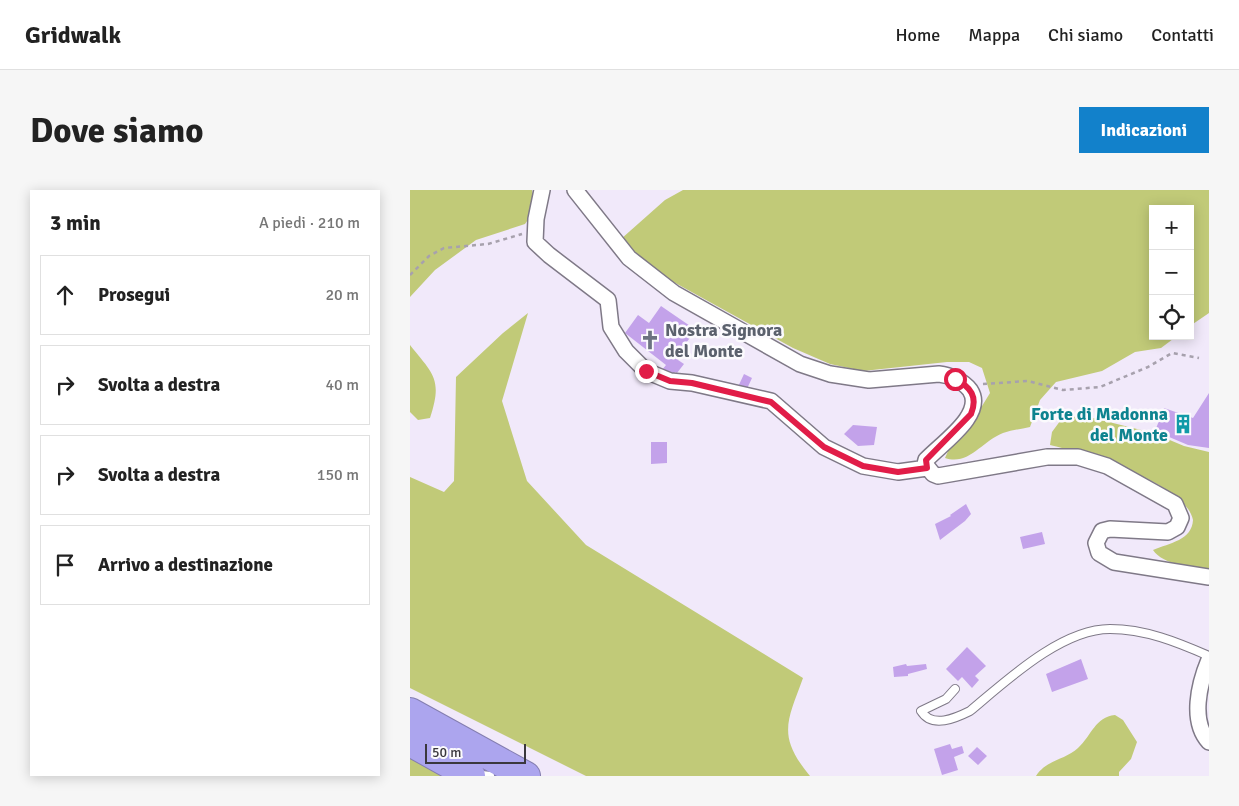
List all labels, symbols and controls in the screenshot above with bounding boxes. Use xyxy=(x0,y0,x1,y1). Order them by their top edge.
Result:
text: Gridwalk xyxy=(25,20,121,50)
text: Home xyxy=(895,24,940,46)
text: Mappa xyxy=(968,24,1020,46)
text: Chi siamo xyxy=(1048,24,1123,46)
text: Contatti xyxy=(1151,24,1214,46)
button: Indicazioni xyxy=(1079,107,1209,153)
text: Dove siamo xyxy=(30,109,204,152)
map controls xyxy=(1149,205,1194,340)
button: + xyxy=(1149,205,1194,250)
text: 3 min xyxy=(50,210,101,236)
text: A piedi · 210 m xyxy=(259,213,360,233)
button: − xyxy=(1149,250,1194,295)
icon: ahead xyxy=(51,281,79,309)
text: Prosegui xyxy=(98,283,170,307)
text: 20 m xyxy=(325,285,359,305)
button: locate xyxy=(1149,295,1194,340)
place label: Nostra Signora del Monte xyxy=(665,319,782,362)
church icon: Nostra Signora del Monte xyxy=(639,329,661,351)
route end xyxy=(635,360,658,383)
route start xyxy=(944,368,967,391)
icon: right xyxy=(51,371,79,399)
text: Svolta a destra xyxy=(98,373,220,397)
text: 40 m xyxy=(325,375,359,395)
place label: Forte di Madonna del Monte xyxy=(1031,403,1168,446)
building icon: Forte di Madonna del Monte xyxy=(1172,413,1194,435)
icon: right xyxy=(51,461,79,489)
text: Svolta a destra xyxy=(98,463,220,487)
text: 150 m xyxy=(317,465,359,485)
icon: arrive xyxy=(51,551,79,579)
text: Arrivo a destinazione xyxy=(98,553,273,577)
scale bar xyxy=(425,741,526,764)
text: 50 m xyxy=(432,744,461,761)

